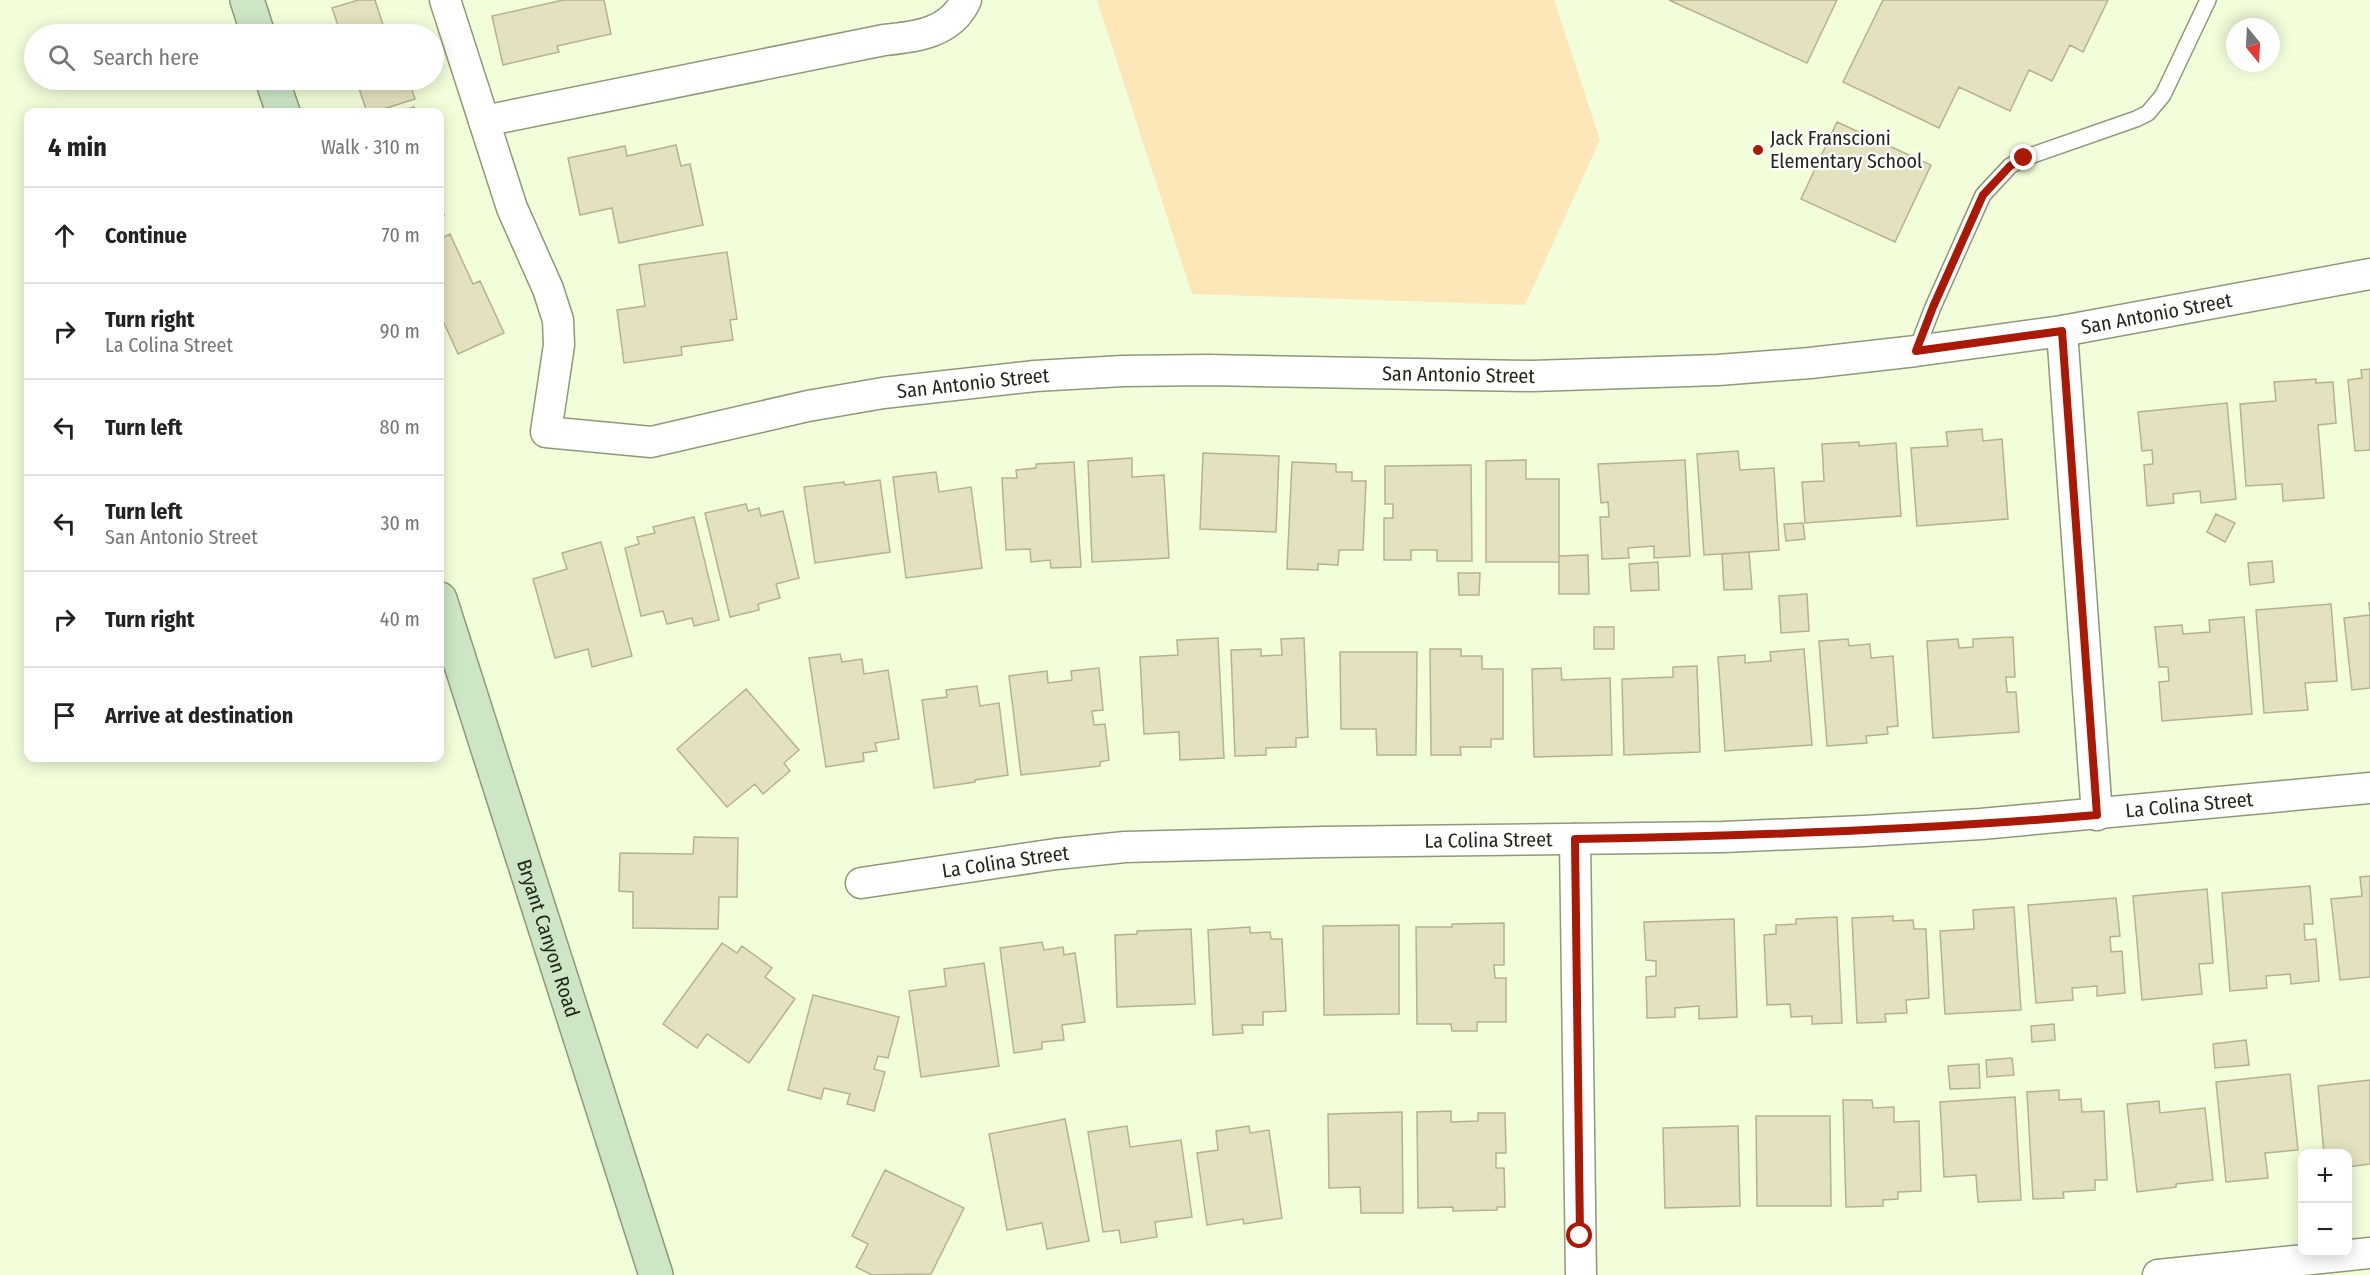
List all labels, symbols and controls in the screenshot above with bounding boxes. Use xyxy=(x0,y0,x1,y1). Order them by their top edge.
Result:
north arrow xyxy=(2226,18,2280,72)
search box xyxy=(24,24,444,90)
icon: search xyxy=(45,41,78,74)
text: Search here xyxy=(93,44,199,71)
place label: Jack Franscioni Elementary School xyxy=(1770,126,1922,173)
text: 4 min xyxy=(48,132,107,163)
text: Walk · 310 m xyxy=(321,135,420,159)
marker: Jack Franscioni Elementary School xyxy=(1751,143,1765,157)
route end xyxy=(2010,144,2036,170)
icon: ahead xyxy=(48,219,81,252)
text: Continue xyxy=(105,222,187,249)
text: 70 m xyxy=(382,223,420,247)
street label: San Antonio Street xyxy=(2079,288,2234,339)
text: Turn right xyxy=(105,306,194,333)
icon: right xyxy=(48,315,81,348)
text: 90 m xyxy=(380,319,420,343)
text: La Colina Street xyxy=(105,333,233,357)
street label: San Antonio Street xyxy=(1382,361,1536,388)
street label: San Antonio Street xyxy=(896,363,1050,403)
icon: left xyxy=(48,411,81,444)
text: Turn left xyxy=(105,414,183,441)
text: 80 m xyxy=(380,415,420,439)
text: Turn left xyxy=(105,498,183,525)
icon: left xyxy=(48,507,81,540)
text: 30 m xyxy=(380,511,420,535)
text: San Antonio Street xyxy=(105,525,258,549)
icon: right xyxy=(48,603,81,636)
text: Turn right xyxy=(105,606,194,633)
text: 40 m xyxy=(380,607,420,631)
icon: arrive xyxy=(48,699,81,732)
text: Arrive at destination xyxy=(105,702,293,729)
street label: La Colina Street xyxy=(2124,787,2255,823)
street label: La Colina Street xyxy=(1424,827,1553,853)
street label: La Colina Street xyxy=(940,841,1071,883)
street label: Bryant Canyon Road xyxy=(512,856,585,1020)
map controls xyxy=(2298,1149,2352,1257)
button: + xyxy=(2298,1149,2352,1203)
button: − xyxy=(2298,1203,2352,1257)
route start xyxy=(1566,1222,1592,1248)

